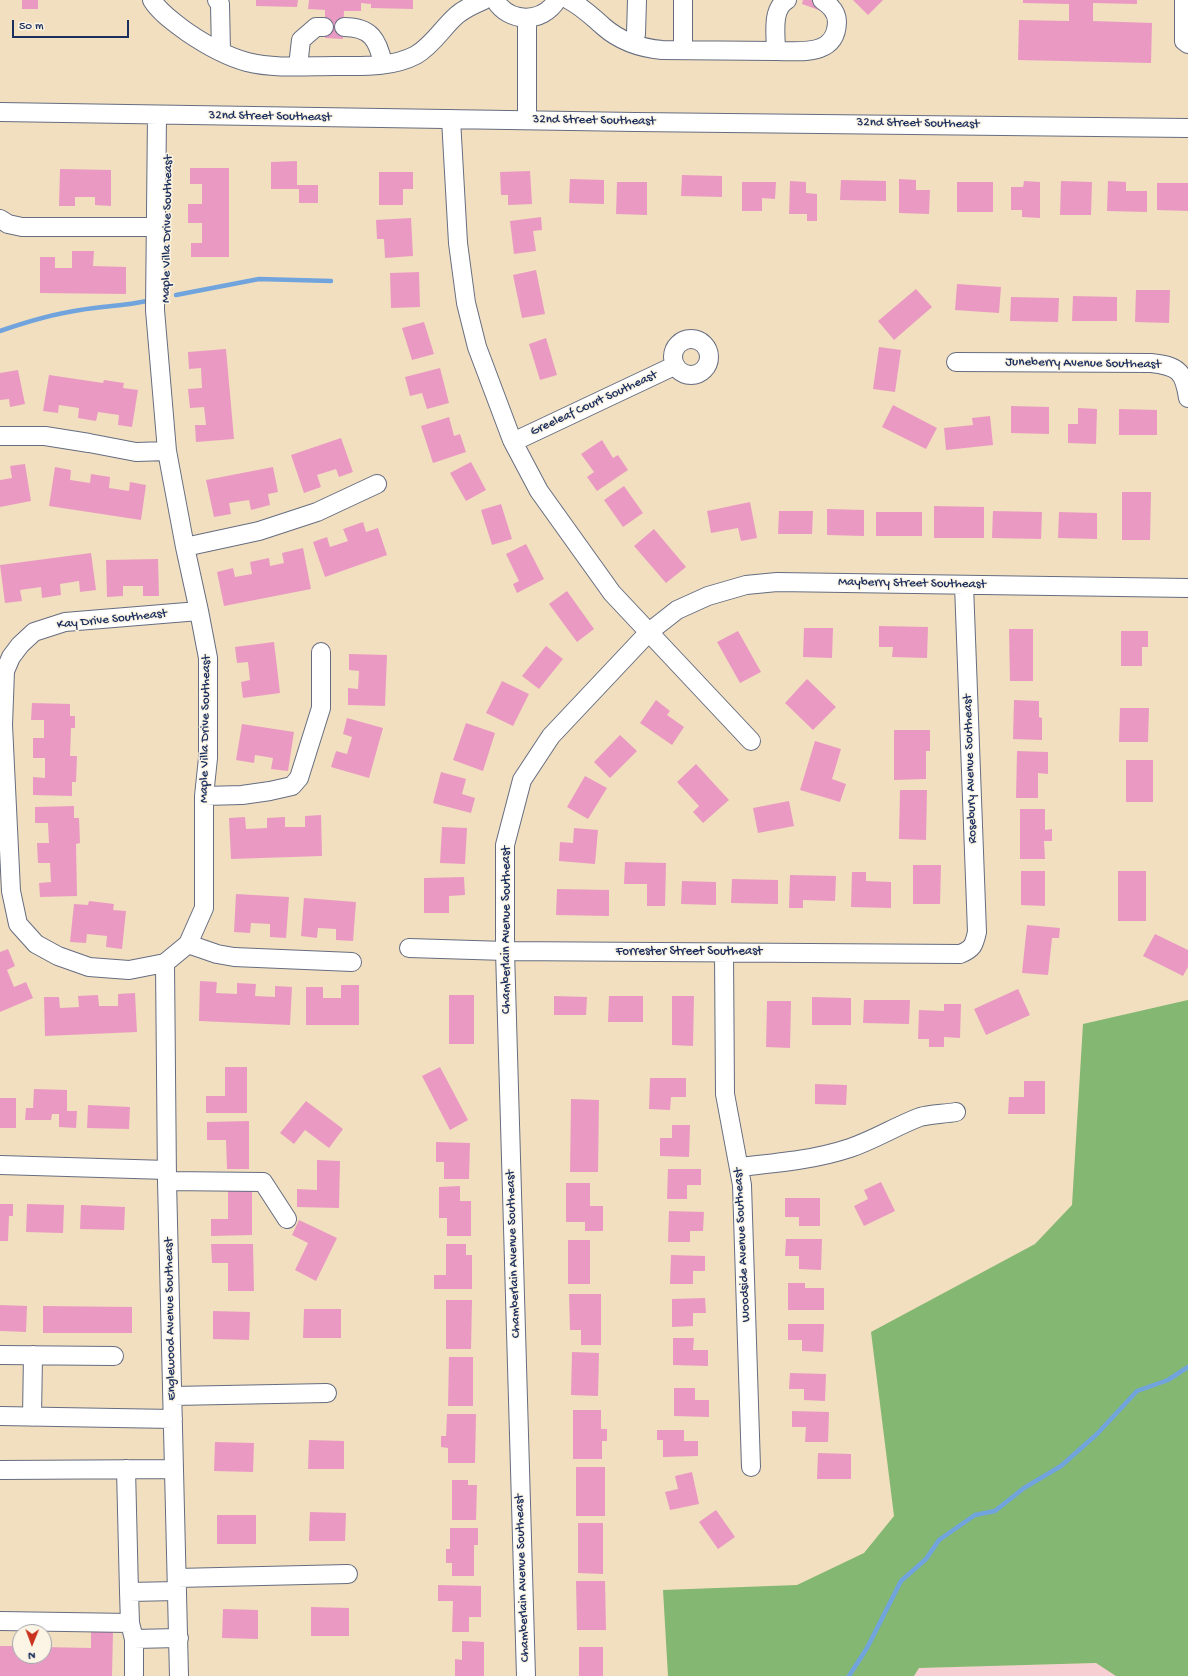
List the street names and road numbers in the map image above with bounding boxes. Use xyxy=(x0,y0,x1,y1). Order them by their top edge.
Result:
street label: 32nd Street Southeast xyxy=(208,108,332,126)
street label: 32nd Street Southeast xyxy=(532,112,656,130)
street label: 32nd Street Southeast xyxy=(856,115,980,133)
street label: Maple Villa Drive Southeast xyxy=(159,155,177,303)
street label: Juneberry Avenue Southeast xyxy=(1005,355,1161,373)
street label: Greeleaf Court Southeast xyxy=(528,368,660,440)
street label: Mayberry Street Southeast xyxy=(838,575,986,593)
street label: Kay Drive Southeast xyxy=(56,606,168,634)
street label: Maple Villa Drive Southeast xyxy=(197,655,215,803)
street label: Rosebury Avenue Southeast xyxy=(961,694,981,844)
street label: Chamberlain Avenue Southeast xyxy=(499,846,515,1014)
street label: Forrester Street Southeast xyxy=(616,944,762,960)
street label: Woodside Avenue Southeast xyxy=(731,1167,755,1323)
street label: Chamberlain Avenue Southeast xyxy=(503,1170,525,1338)
street label: Englewood Avenue Southeast xyxy=(162,1237,180,1401)
street label: Chamberlain Avenue Southeast xyxy=(512,1494,534,1662)

